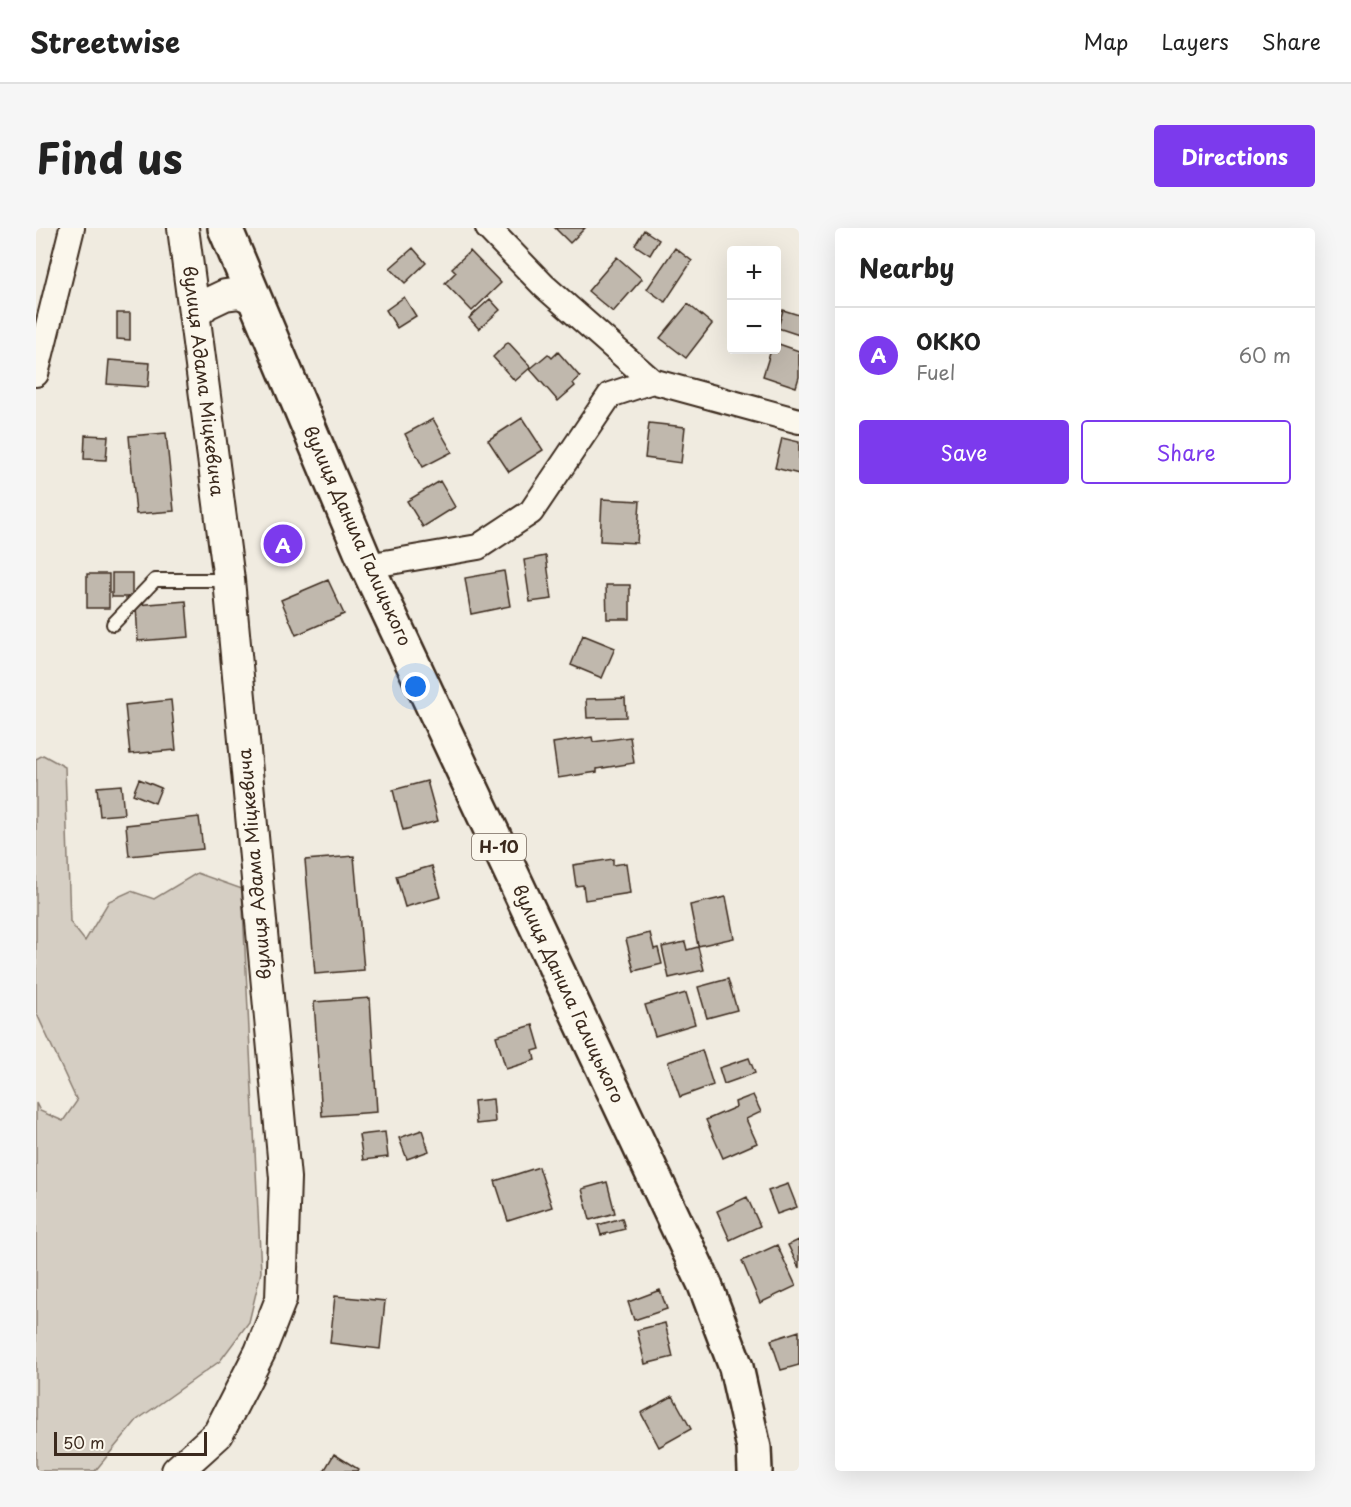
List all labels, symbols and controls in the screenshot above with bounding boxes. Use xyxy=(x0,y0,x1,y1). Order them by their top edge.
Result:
text: Streetwise xyxy=(30,20,180,63)
text: Map xyxy=(1084,25,1128,57)
text: Layers xyxy=(1161,25,1229,57)
text: Share xyxy=(1262,25,1321,57)
text: Find us xyxy=(36,125,183,188)
button: Directions xyxy=(1154,125,1315,187)
map controls xyxy=(727,246,781,354)
button: + xyxy=(727,246,781,300)
text: Nearby xyxy=(859,248,954,287)
street label: вулиця Адама Міцкевича xyxy=(177,264,232,498)
button: − xyxy=(727,300,781,354)
text: ОККО xyxy=(916,324,981,357)
text: A xyxy=(871,340,886,370)
text: 60 m xyxy=(1239,340,1291,370)
text: Fuel xyxy=(916,357,955,387)
button: Save xyxy=(859,420,1069,484)
button: Share xyxy=(1081,420,1291,484)
street label: вулиця Данила Галицького xyxy=(297,421,419,650)
pin: A xyxy=(264,522,302,566)
your location xyxy=(401,672,430,701)
street label: вулиця Адама Міцкевича xyxy=(230,747,277,981)
road number: Н-10 xyxy=(472,834,526,860)
street label: вулиця Данила Галицького xyxy=(507,879,632,1107)
scale bar xyxy=(54,1429,207,1456)
text: 50 m xyxy=(63,1430,104,1454)

